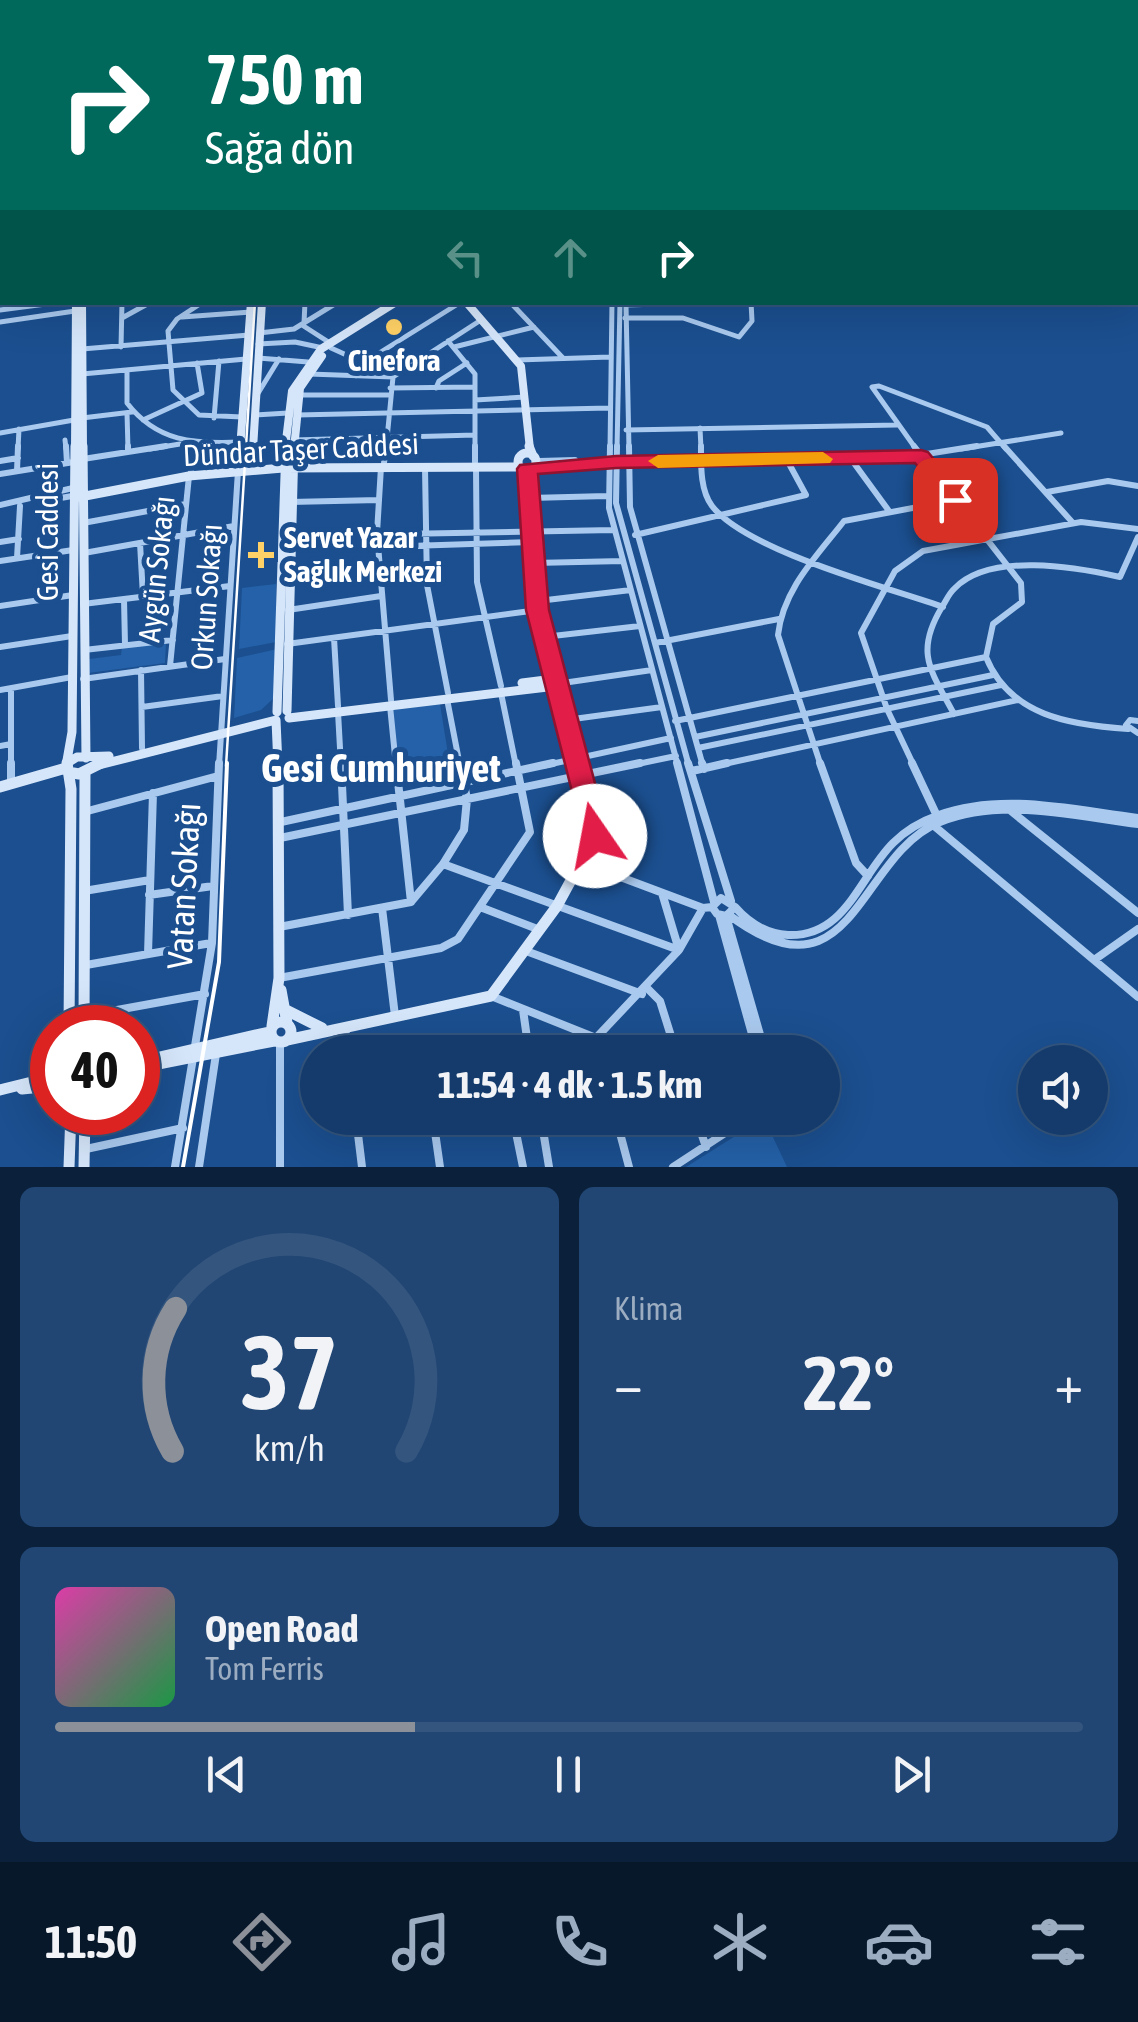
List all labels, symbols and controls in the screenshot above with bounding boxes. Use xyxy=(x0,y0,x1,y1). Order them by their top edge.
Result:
text: 750 m xyxy=(205,39,364,119)
icon: right xyxy=(40,40,170,170)
text: Sağa dön xyxy=(205,122,355,174)
icon: left xyxy=(438,230,493,285)
icon: ahead xyxy=(543,230,598,285)
icon: right xyxy=(648,230,703,285)
marker: Cinefora xyxy=(383,316,405,338)
place label: Cinefora xyxy=(347,343,441,377)
street label: Dündar Taşer Caddesi xyxy=(182,426,420,472)
pin xyxy=(913,458,998,543)
street label: Gesi Caddesi xyxy=(30,463,64,601)
icon: arrive xyxy=(928,473,983,528)
street label: Aygün Sokağı xyxy=(131,494,181,644)
place label: Servet Yazar Sağlık Merkezi xyxy=(284,520,442,588)
street label: Orkun Sokağı xyxy=(184,523,228,671)
marker: Servet Yazar Sağlık Merkezi xyxy=(248,542,274,568)
district label: Gesi Cumhuriyet xyxy=(261,745,501,790)
position arrow xyxy=(543,784,647,888)
street label: Vatan Sokağı xyxy=(159,802,207,970)
speed limit sign: 40 xyxy=(30,1005,160,1135)
map controls xyxy=(1018,1045,1108,1135)
button: sound xyxy=(1018,1045,1108,1135)
text: 11:54 · 4 dk · 1.5 km xyxy=(438,1063,702,1106)
text: Klima xyxy=(614,1290,683,1327)
text: 37 xyxy=(241,1312,338,1431)
text: 22° xyxy=(803,1340,894,1426)
text: − xyxy=(614,1352,643,1415)
text: + xyxy=(1054,1352,1083,1415)
text: km/h xyxy=(254,1428,325,1469)
text: Open Road xyxy=(205,1607,359,1650)
text: Tom Ferris xyxy=(205,1650,324,1687)
icon: previous xyxy=(199,1747,254,1802)
icon: pause xyxy=(541,1747,596,1802)
icon: next xyxy=(884,1747,939,1802)
icon: directions xyxy=(227,1907,297,1977)
icon: music xyxy=(386,1907,456,1977)
icon: phone xyxy=(545,1907,615,1977)
icon: climate xyxy=(705,1907,775,1977)
icon: car xyxy=(864,1907,934,1977)
icon: filters xyxy=(1023,1907,1093,1977)
text: 11:50 xyxy=(45,1916,137,1968)

